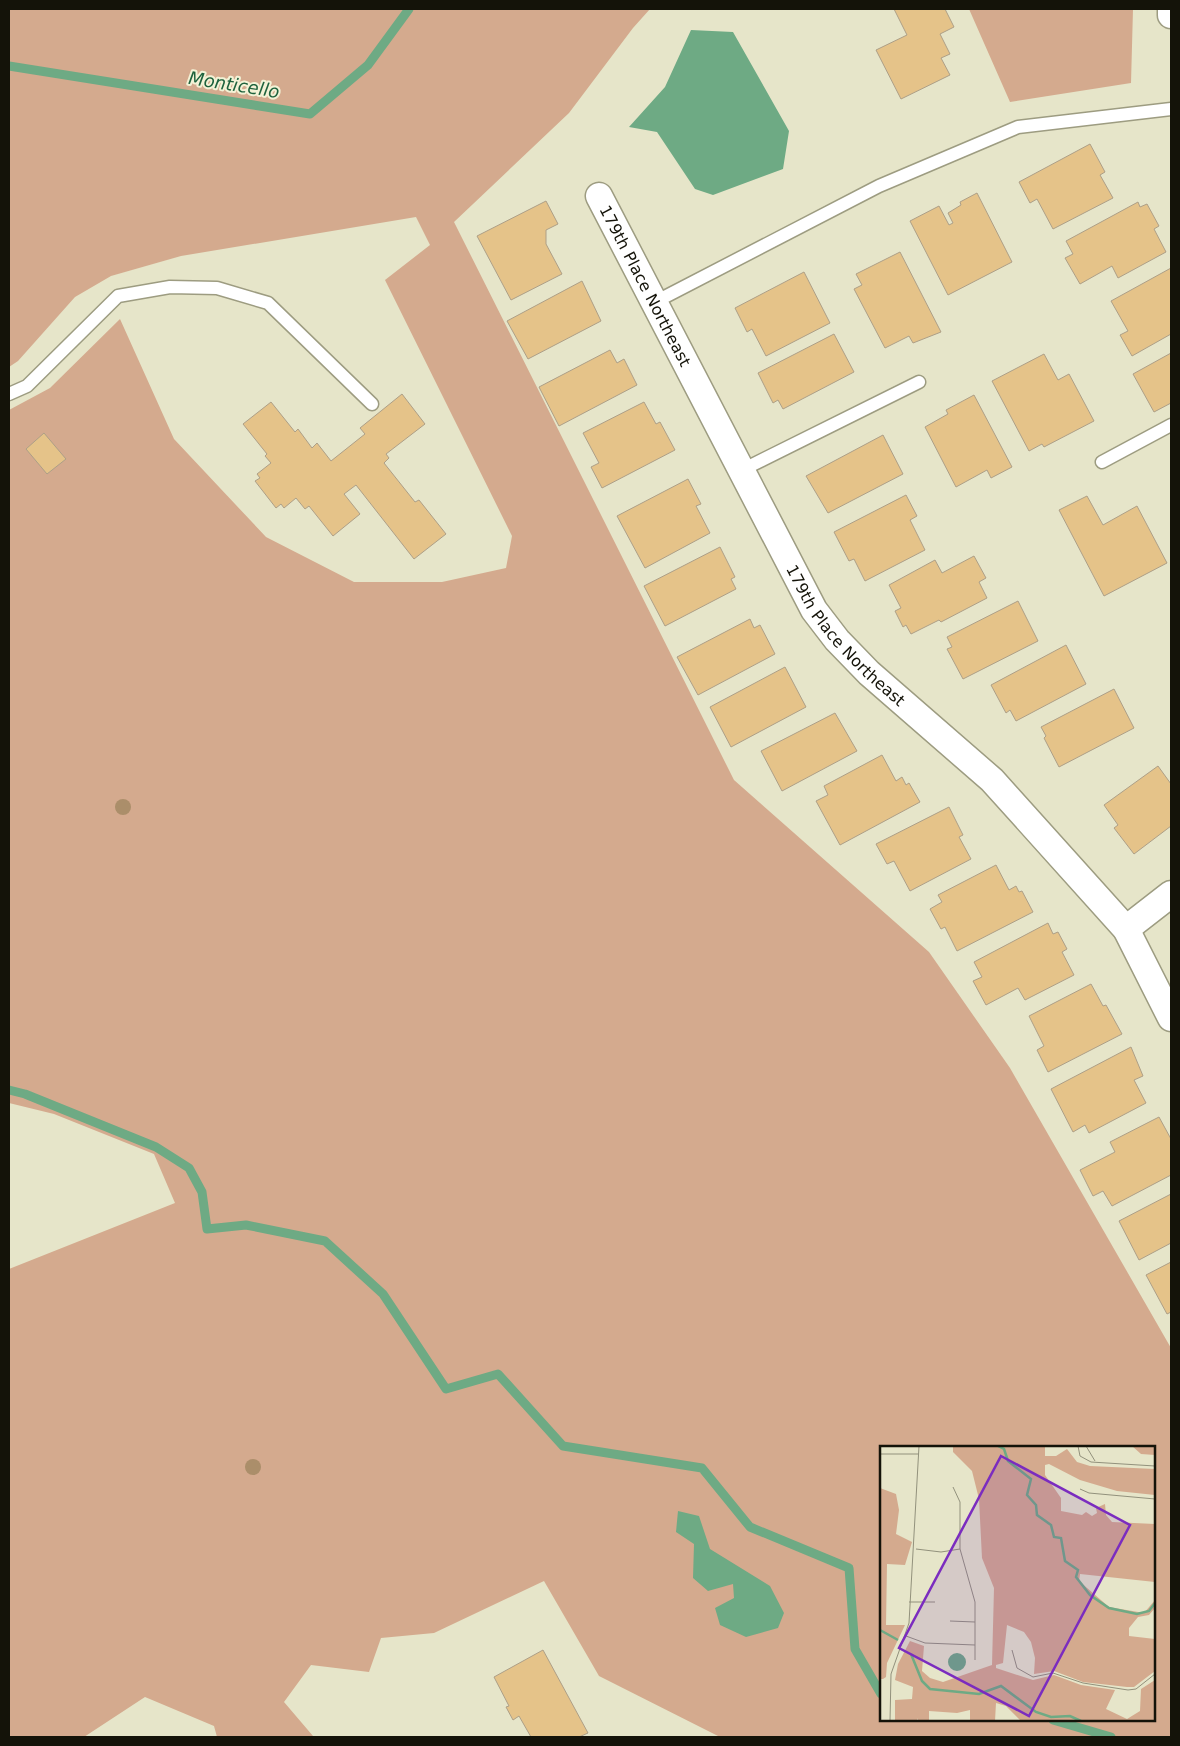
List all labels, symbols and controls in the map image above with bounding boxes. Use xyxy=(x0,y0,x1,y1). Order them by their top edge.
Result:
water label: Monticello xyxy=(187,67,281,102)
street label: 179th Place Northeast xyxy=(595,202,695,370)
street label: 179th Place Northeast xyxy=(782,562,909,710)
inset map xyxy=(880,1446,1155,1721)

